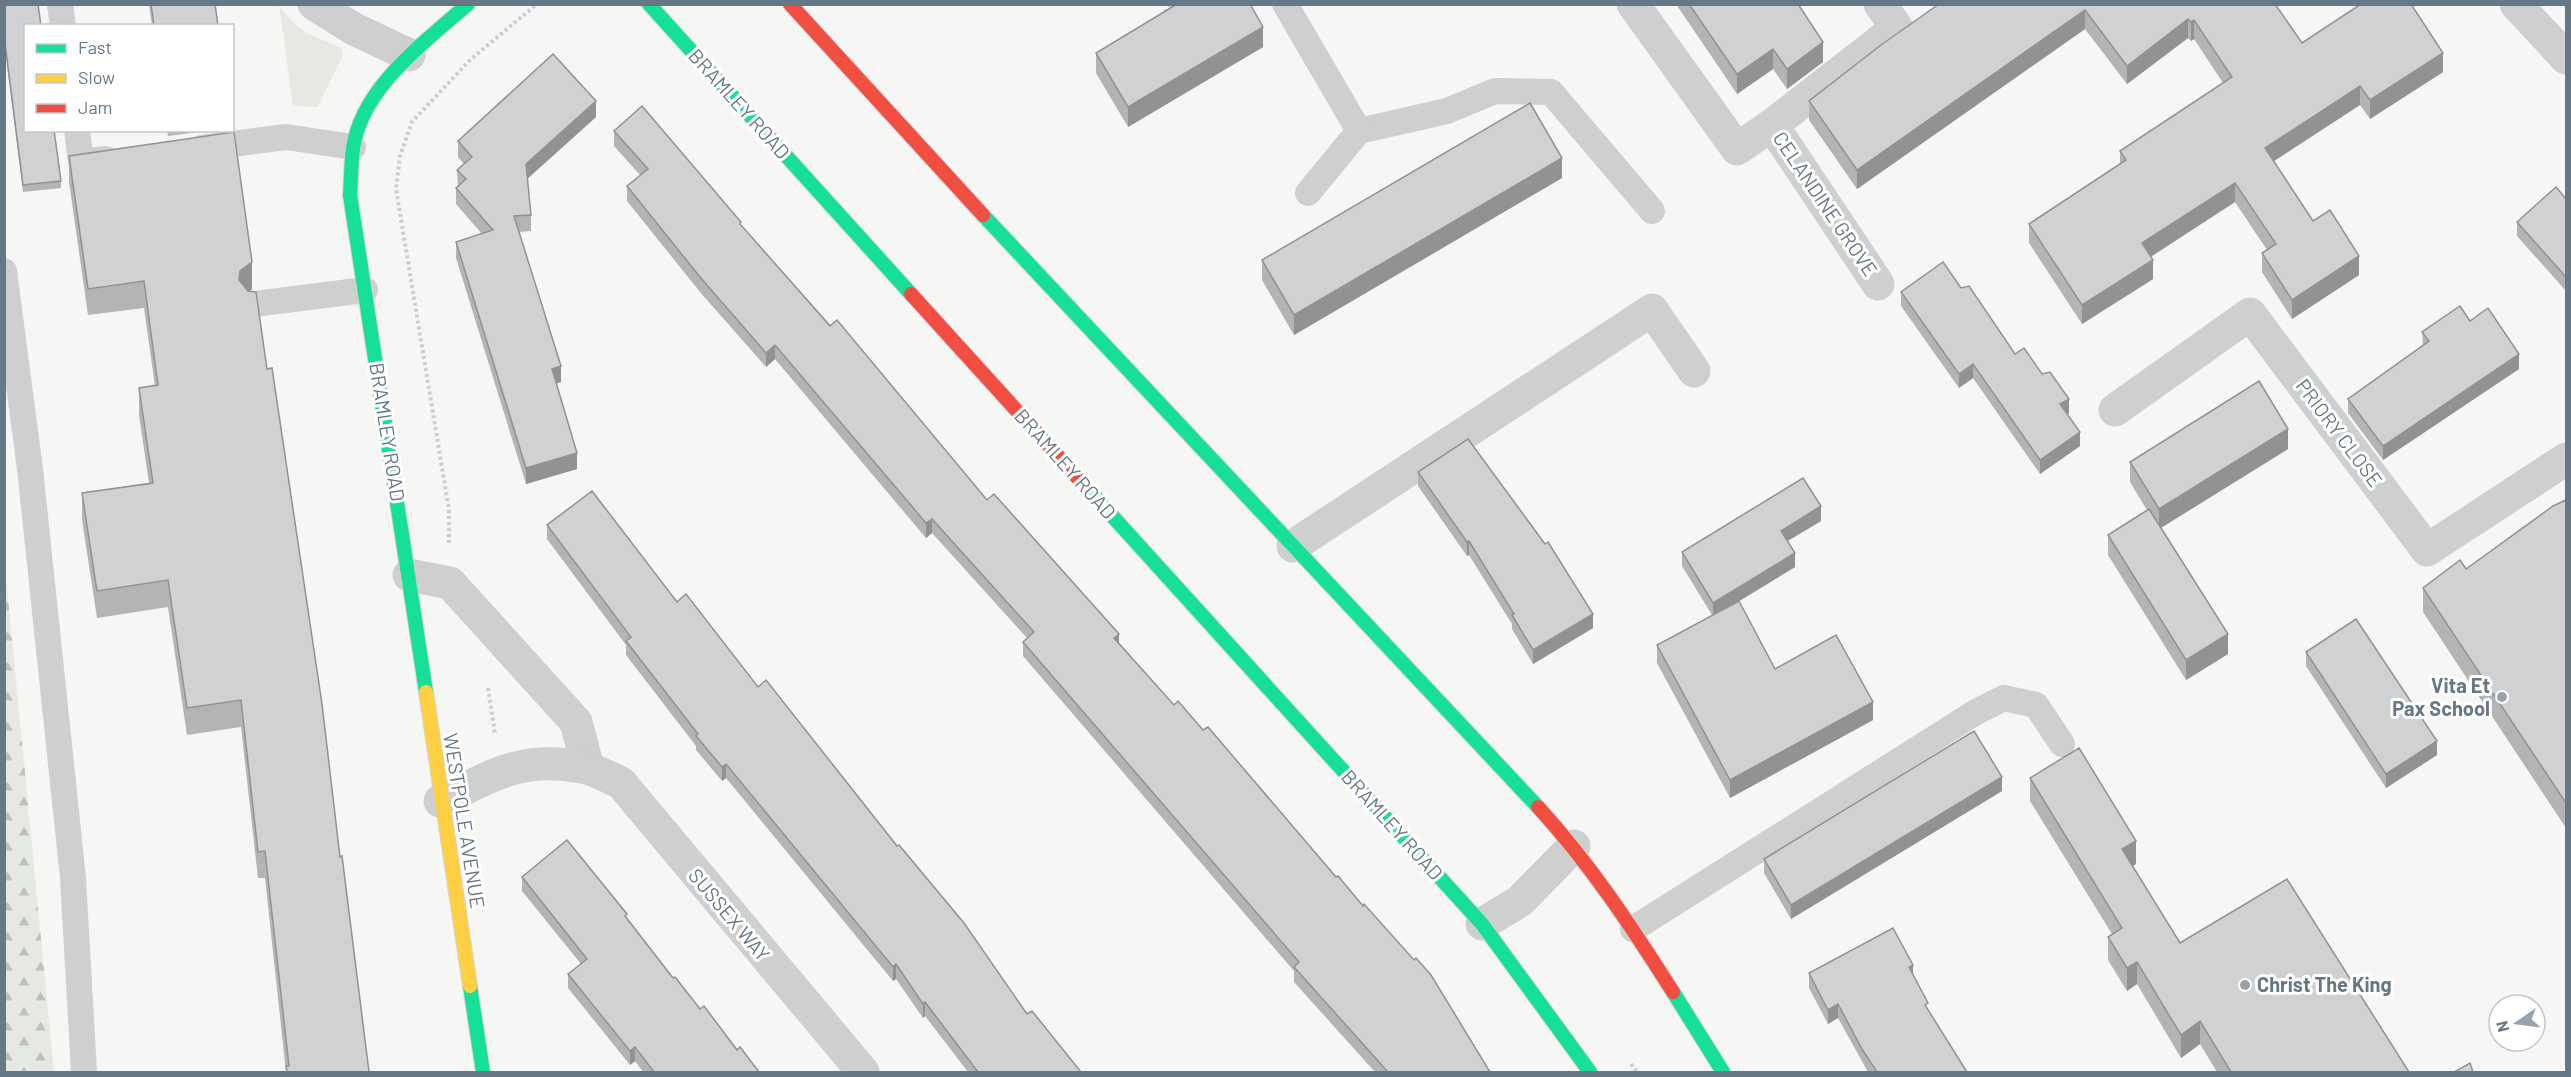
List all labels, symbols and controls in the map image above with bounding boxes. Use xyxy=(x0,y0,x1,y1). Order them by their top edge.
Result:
legend xyxy=(24,24,234,132)
text: Fast xyxy=(78,36,112,58)
street label: BRAMLEY ROAD xyxy=(684,43,795,163)
text: Slow xyxy=(78,66,115,88)
text: Jam xyxy=(78,96,112,118)
street label: CELANDINE GROVE xyxy=(1769,127,1883,280)
street label: BRAMLEY ROAD xyxy=(365,361,411,503)
street label: PRIORY CLOSE xyxy=(2291,374,2388,491)
street label: BRAMLEY ROAD xyxy=(1010,403,1121,523)
place label: Vita Et Pax School xyxy=(2392,673,2490,720)
marker: Vita Et Pax School xyxy=(2495,690,2509,704)
street label: WESTPOLE AVENUE xyxy=(439,731,491,910)
street label: BRAMLEY ROAD xyxy=(1337,764,1448,884)
street label: SUSSEX WAY xyxy=(684,863,775,966)
place label: Christ The King xyxy=(2257,972,2392,996)
marker: Christ The King xyxy=(2238,978,2252,992)
north arrow xyxy=(2487,993,2547,1053)
text: N xyxy=(2491,1019,2512,1034)

